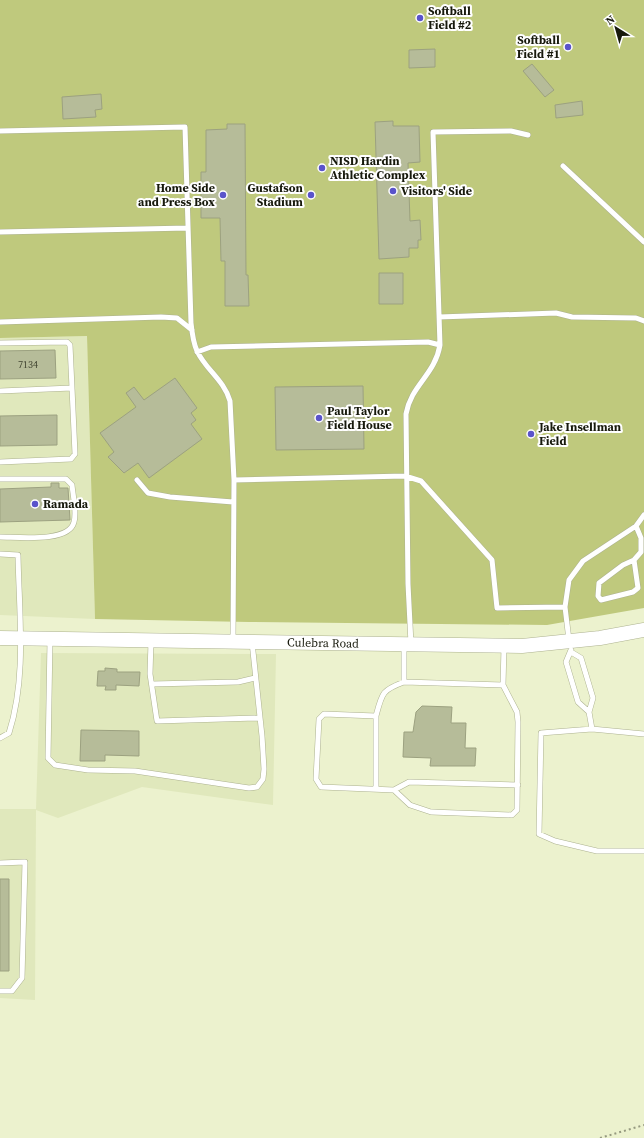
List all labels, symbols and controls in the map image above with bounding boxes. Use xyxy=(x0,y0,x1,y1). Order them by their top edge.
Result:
place label: Softball Field #2 xyxy=(428,3,472,33)
north arrow xyxy=(596,8,636,48)
text: N xyxy=(603,12,618,29)
marker: Softball Field #2 xyxy=(415,13,425,23)
place label: Softball Field #1 xyxy=(517,32,560,62)
marker: Softball Field #1 xyxy=(563,42,573,52)
place label: NISD Hardin Athletic Complex xyxy=(330,153,426,183)
marker: NISD Hardin Athletic Complex xyxy=(317,163,327,173)
place label: Home Side and Press Box xyxy=(138,180,215,210)
place label: Gustafson Stadium xyxy=(248,180,304,210)
place label: Visitors' Side xyxy=(401,183,472,199)
marker: Visitors' Side xyxy=(388,186,398,196)
marker: Home Side and Press Box xyxy=(218,190,228,200)
marker: Gustafson Stadium xyxy=(306,190,316,200)
house number: 7134 xyxy=(18,358,38,371)
place label: Paul Taylor Field House xyxy=(327,403,392,433)
marker: Paul Taylor Field House xyxy=(314,413,324,423)
place label: Jake Insellman Field xyxy=(538,419,622,449)
marker: Jake Insellman Field xyxy=(526,429,536,439)
place label: Ramada xyxy=(43,496,89,512)
marker: Ramada xyxy=(30,499,40,509)
street label: Culebra Road xyxy=(287,634,359,652)

